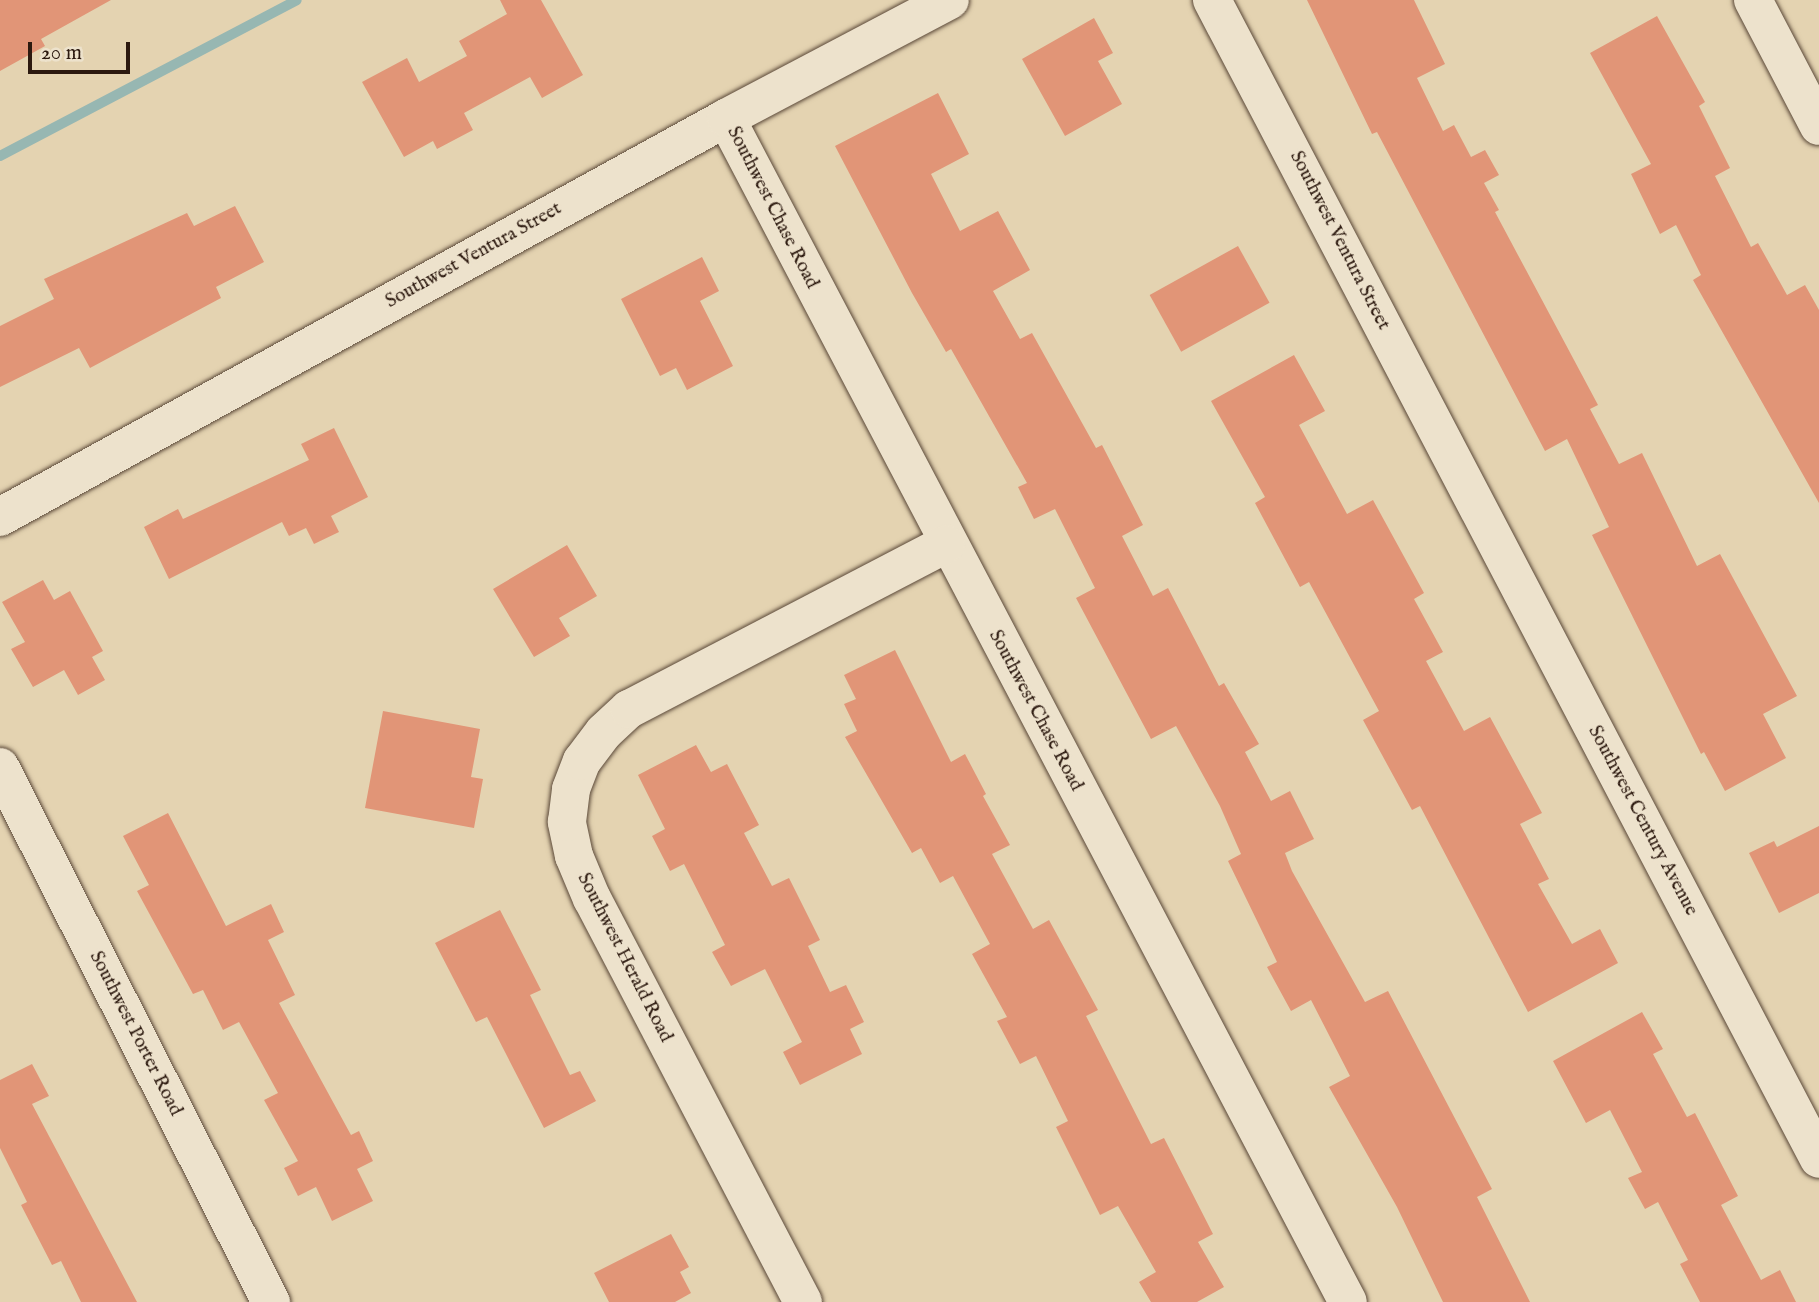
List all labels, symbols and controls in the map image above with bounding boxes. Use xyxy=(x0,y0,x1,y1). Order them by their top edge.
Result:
scale bar xyxy=(32,28,133,72)
text: 20 m xyxy=(41,40,82,67)
street label: Southwest Chase Road xyxy=(721,123,823,293)
street label: Southwest Ventura Street xyxy=(1284,148,1394,334)
street label: Southwest Ventura Street xyxy=(382,198,566,314)
street label: Southwest Chase Road xyxy=(983,627,1087,795)
street label: Southwest Century Avenue xyxy=(1582,722,1702,920)
street label: Southwest Herald Road xyxy=(571,870,677,1046)
street label: Southwest Porter Road xyxy=(84,948,186,1120)

